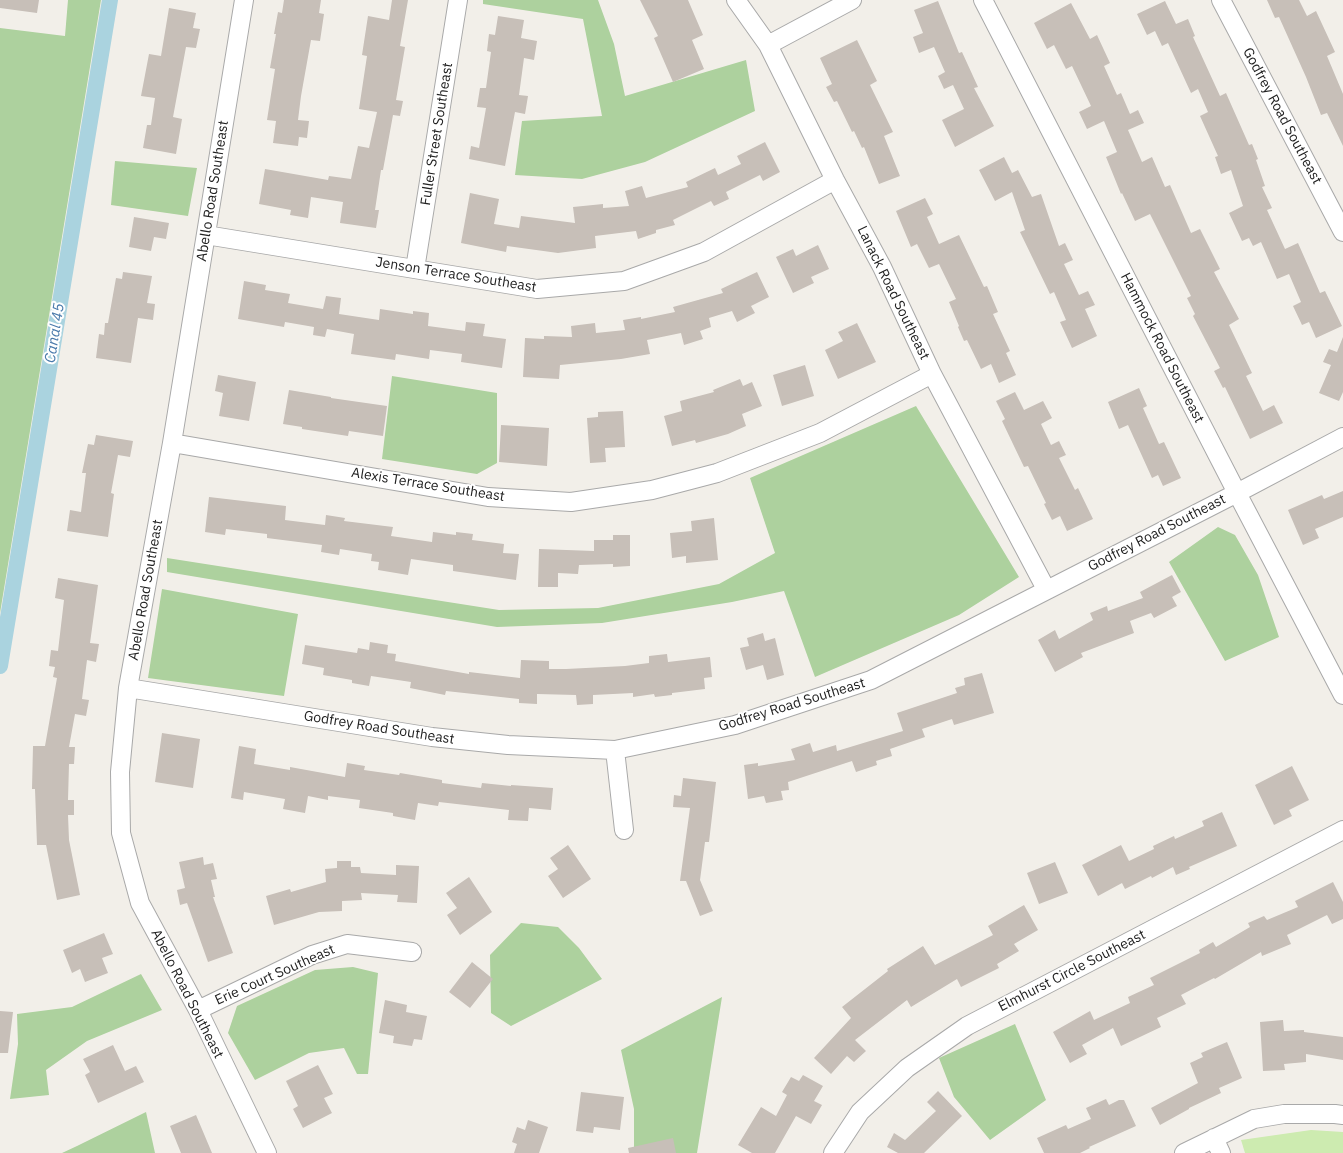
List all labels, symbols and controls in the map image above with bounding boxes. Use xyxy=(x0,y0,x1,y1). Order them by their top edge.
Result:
street label: Godfrey Road Southeast xyxy=(1239,45,1325,187)
street label: Fuller Street Southeast xyxy=(417,61,457,207)
street label: Abello Road Southeast xyxy=(194,119,232,263)
street label: Lanack Road Southeast xyxy=(853,223,933,363)
street label: Jenson Terrace Southeast xyxy=(374,254,538,296)
street label: Hammock Road Southeast xyxy=(1117,270,1207,426)
water label: Canal 45 xyxy=(41,302,69,364)
street label: Alexis Terrace Southeast xyxy=(350,465,506,505)
street label: Godfrey Road Southeast xyxy=(1085,491,1229,575)
street label: Abello Road Southeast xyxy=(125,518,167,662)
street label: Godfrey Road Southeast xyxy=(717,675,867,735)
street label: Godfrey Road Southeast xyxy=(302,708,456,748)
street label: Abello Road Southeast xyxy=(147,927,227,1061)
street label: Elmhurst Circle Southeast xyxy=(996,927,1148,1015)
street label: Erie Court Southeast xyxy=(213,941,337,1009)

